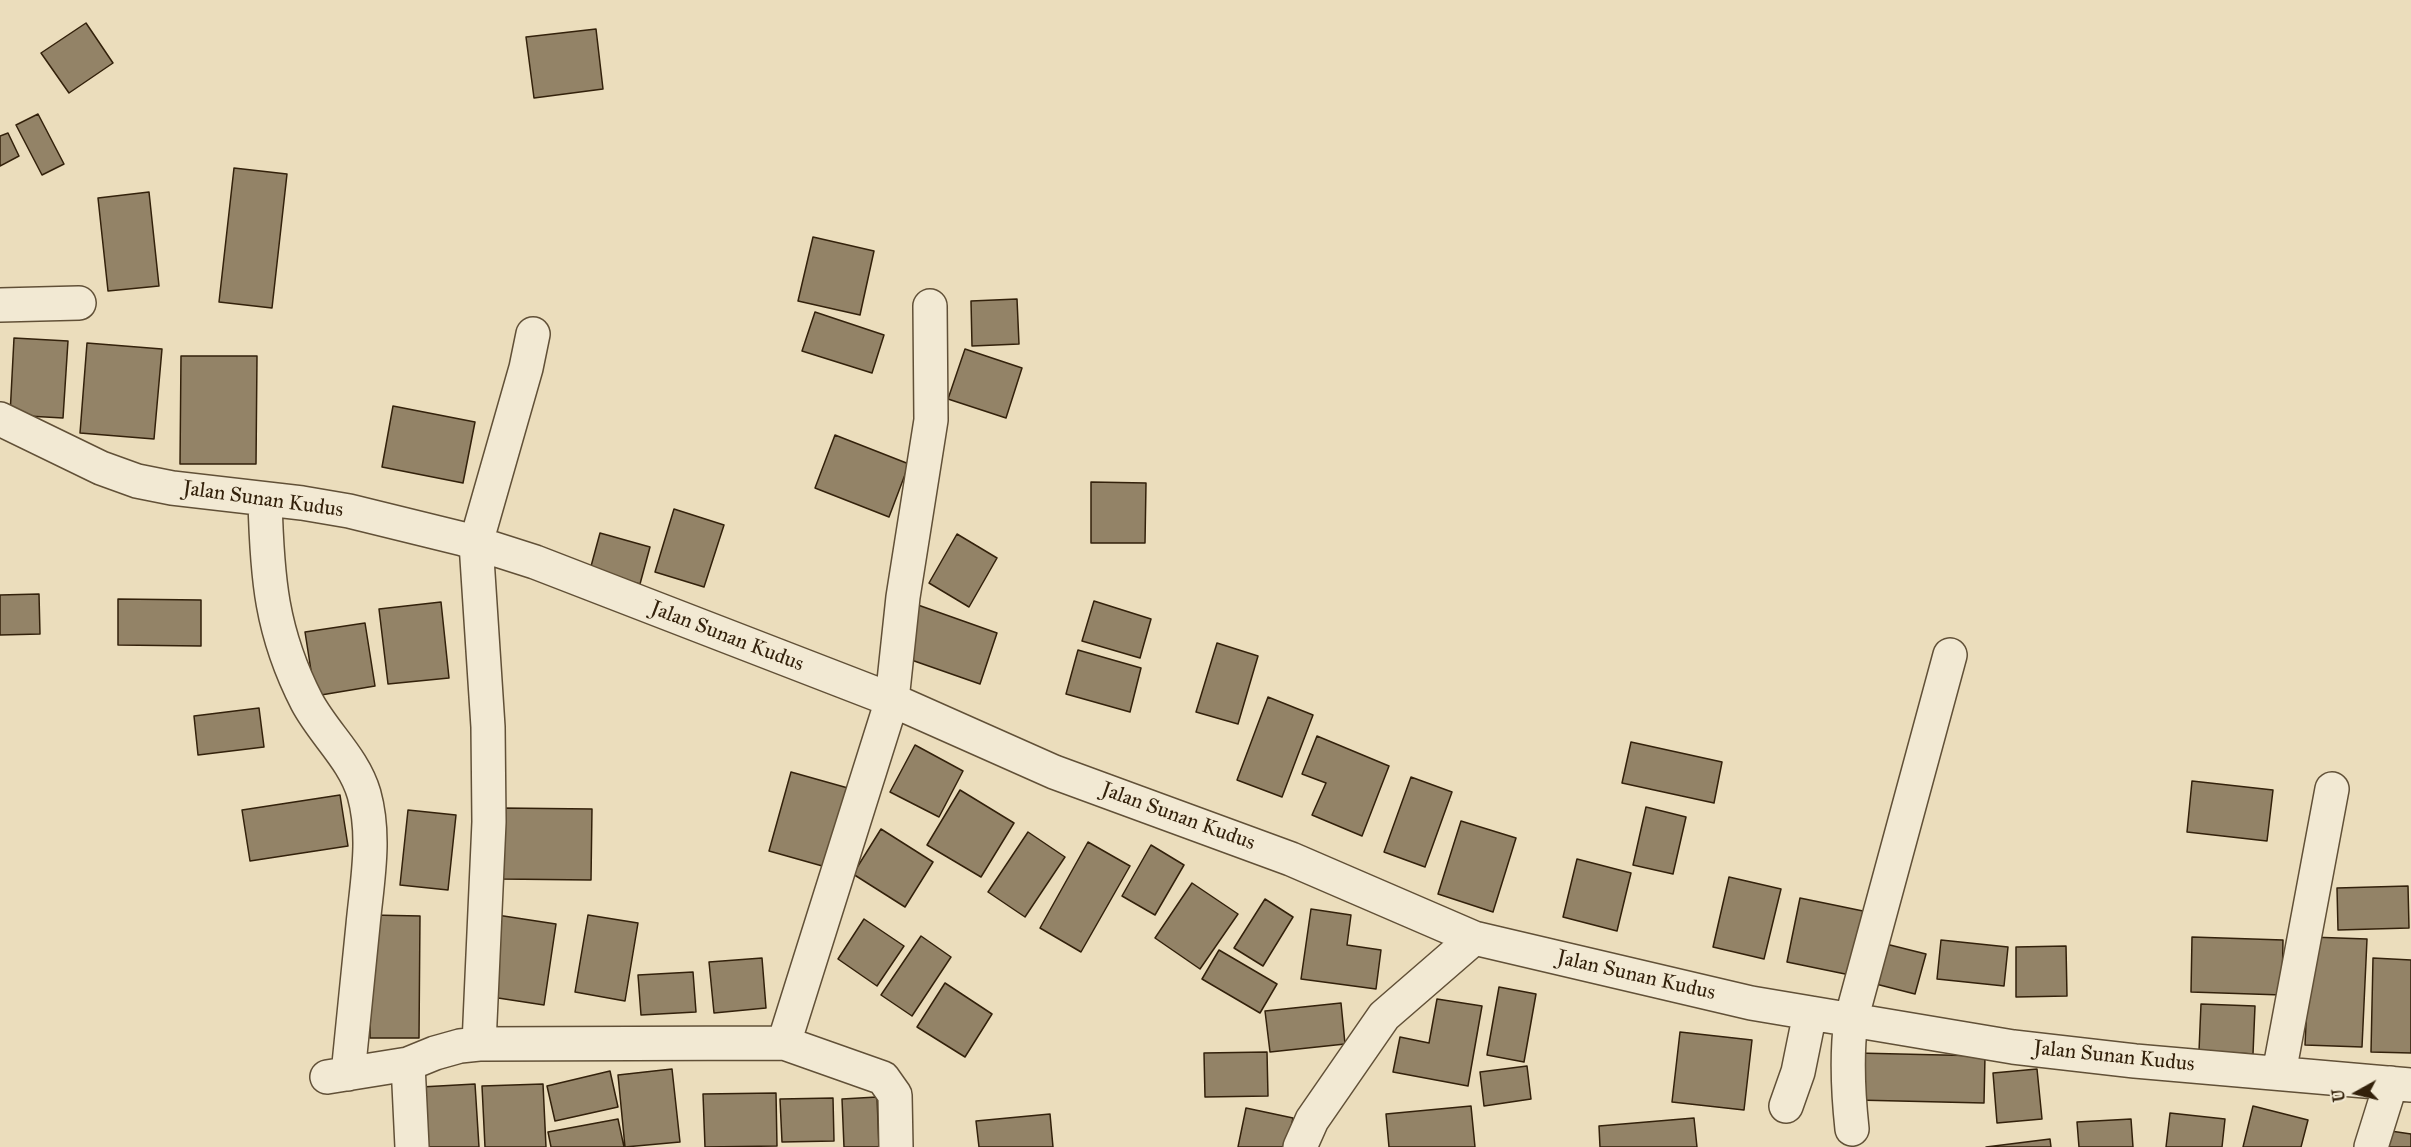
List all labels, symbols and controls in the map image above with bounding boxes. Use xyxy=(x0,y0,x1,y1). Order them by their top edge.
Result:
street label: Jalan Sunan Kudus xyxy=(181,476,345,524)
street label: Jalan Sunan Kudus xyxy=(647,596,807,678)
street label: Jalan Sunan Kudus xyxy=(1098,777,1258,857)
street label: Jalan Sunan Kudus xyxy=(1554,946,1718,1006)
street label: Jalan Sunan Kudus xyxy=(2032,1036,2196,1078)
north arrow xyxy=(2327,1063,2387,1123)
text: U xyxy=(2328,1088,2349,1103)

